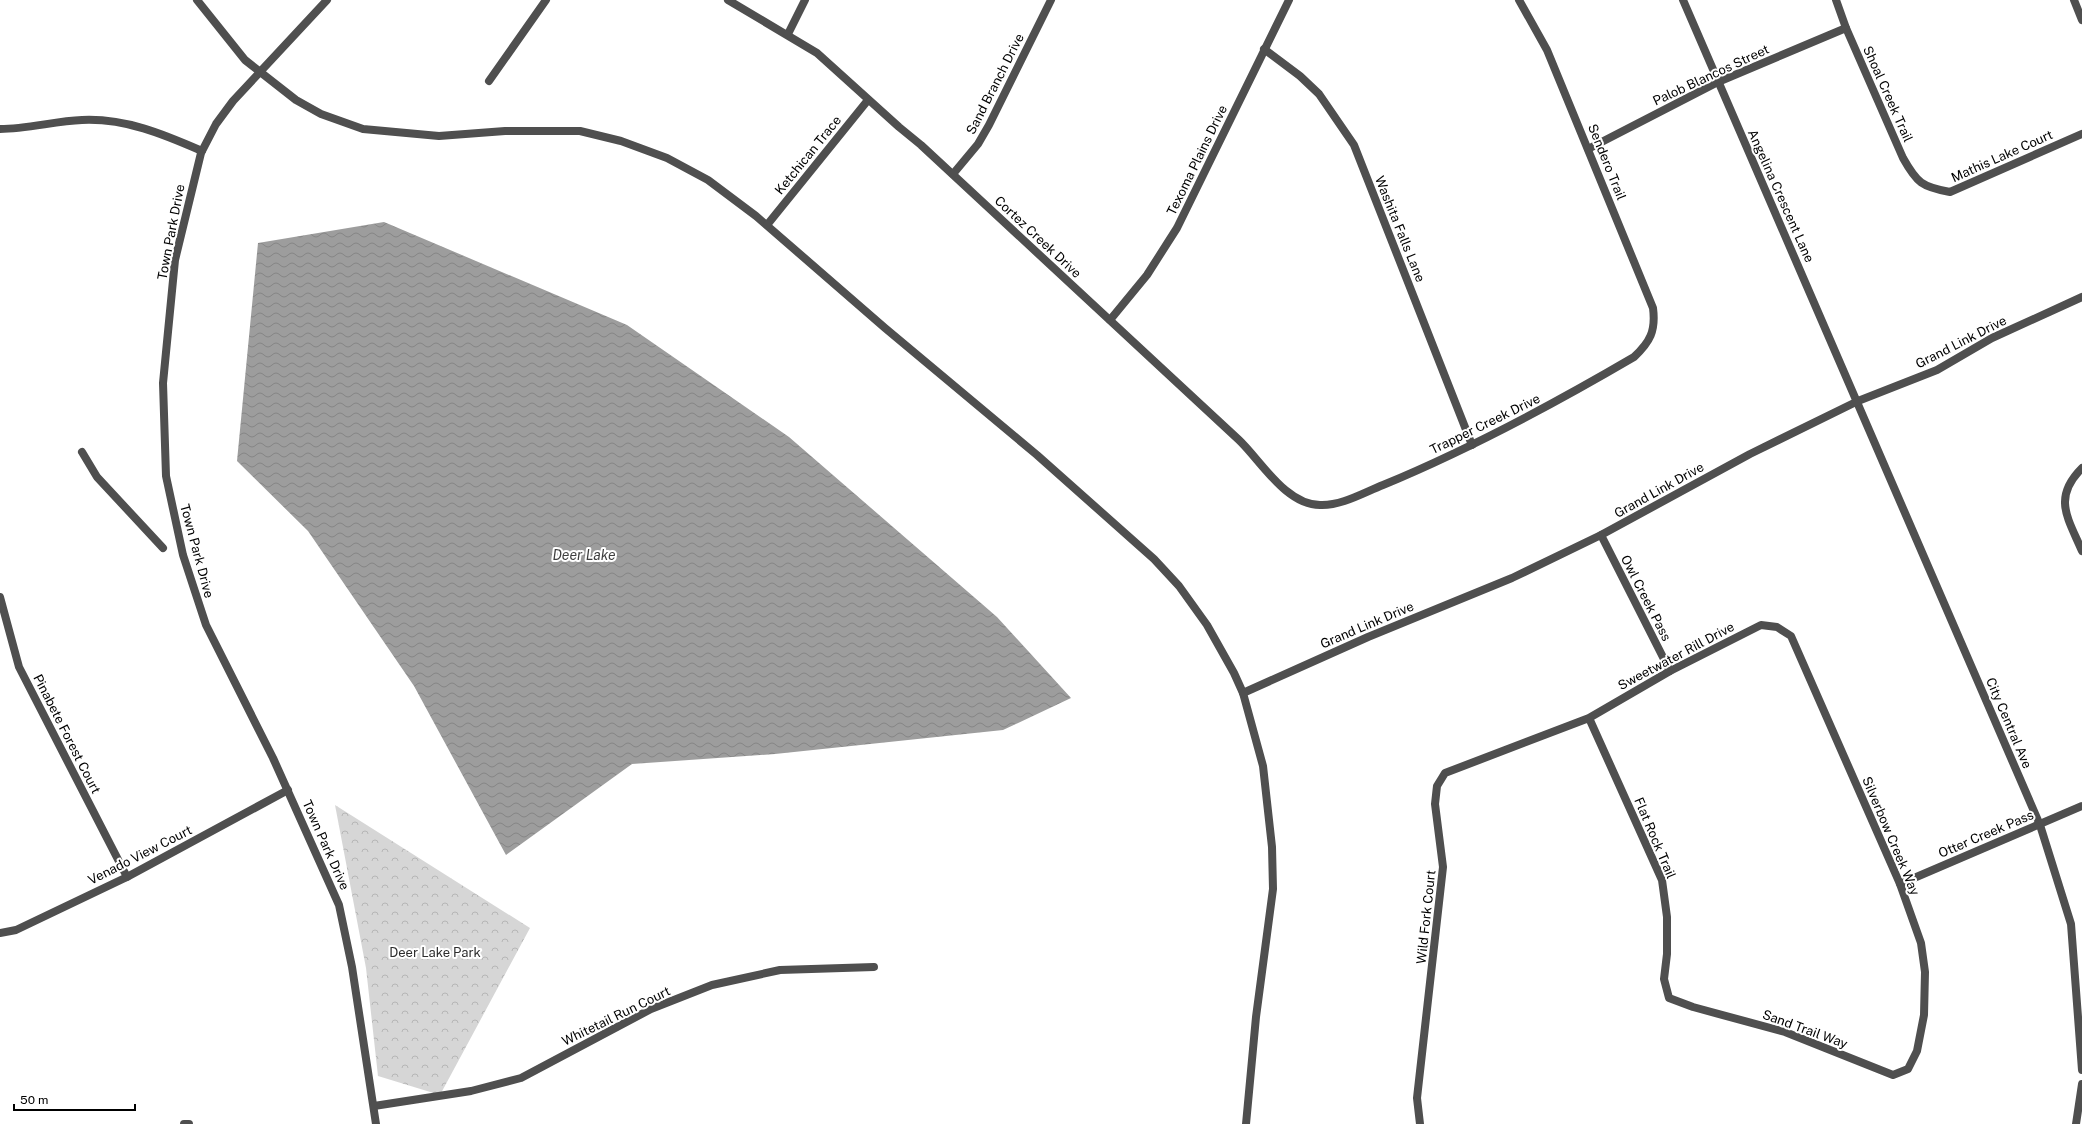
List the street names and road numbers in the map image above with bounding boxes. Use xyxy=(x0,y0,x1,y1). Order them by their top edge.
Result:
street label: Sand Branch Drive xyxy=(963,31,1027,137)
street label: Palob Blancos Street xyxy=(1651,41,1771,109)
street label: Shoal Creek Trail xyxy=(1860,44,1916,144)
street label: Texoma Plains Drive xyxy=(1164,103,1230,217)
street label: Ketchican Trace xyxy=(772,113,844,197)
street label: Sendero Trail xyxy=(1585,122,1629,202)
street label: Angelina Crescent Lane xyxy=(1745,127,1817,265)
street label: Mathis Lake Court xyxy=(1949,127,2055,185)
street label: Washita Falls Lane xyxy=(1372,174,1428,284)
street label: Town Park Drive xyxy=(154,183,188,281)
street label: Cortez Creek Drive xyxy=(992,193,1084,281)
street label: Grand Link Drive xyxy=(1913,313,2009,371)
street label: Trapper Creek Drive xyxy=(1427,391,1543,457)
street label: Grand Link Drive xyxy=(1612,459,1706,521)
street label: Town Park Drive xyxy=(177,502,217,600)
street label: Owl Creek Pass xyxy=(1618,553,1674,643)
street label: Grand Link Drive xyxy=(1318,599,1416,651)
street label: Sweetwater Rill Drive xyxy=(1615,619,1737,693)
street label: Pinabete Forest Court xyxy=(30,672,104,796)
street label: City Central Ave xyxy=(1983,675,2035,771)
street label: Silverbow Creek Way xyxy=(1859,774,1923,898)
street label: Flat Rock Trail xyxy=(1631,795,1679,881)
street label: Town Park Drive xyxy=(299,798,353,892)
street label: Otter Creek Pass xyxy=(1936,807,2036,861)
street label: Venado View Court xyxy=(86,822,194,888)
street label: Wild Fork Court xyxy=(1414,869,1438,965)
street label: Whitetail Run Court xyxy=(559,983,673,1049)
street label: Sand Trail Way xyxy=(1760,1007,1850,1051)

